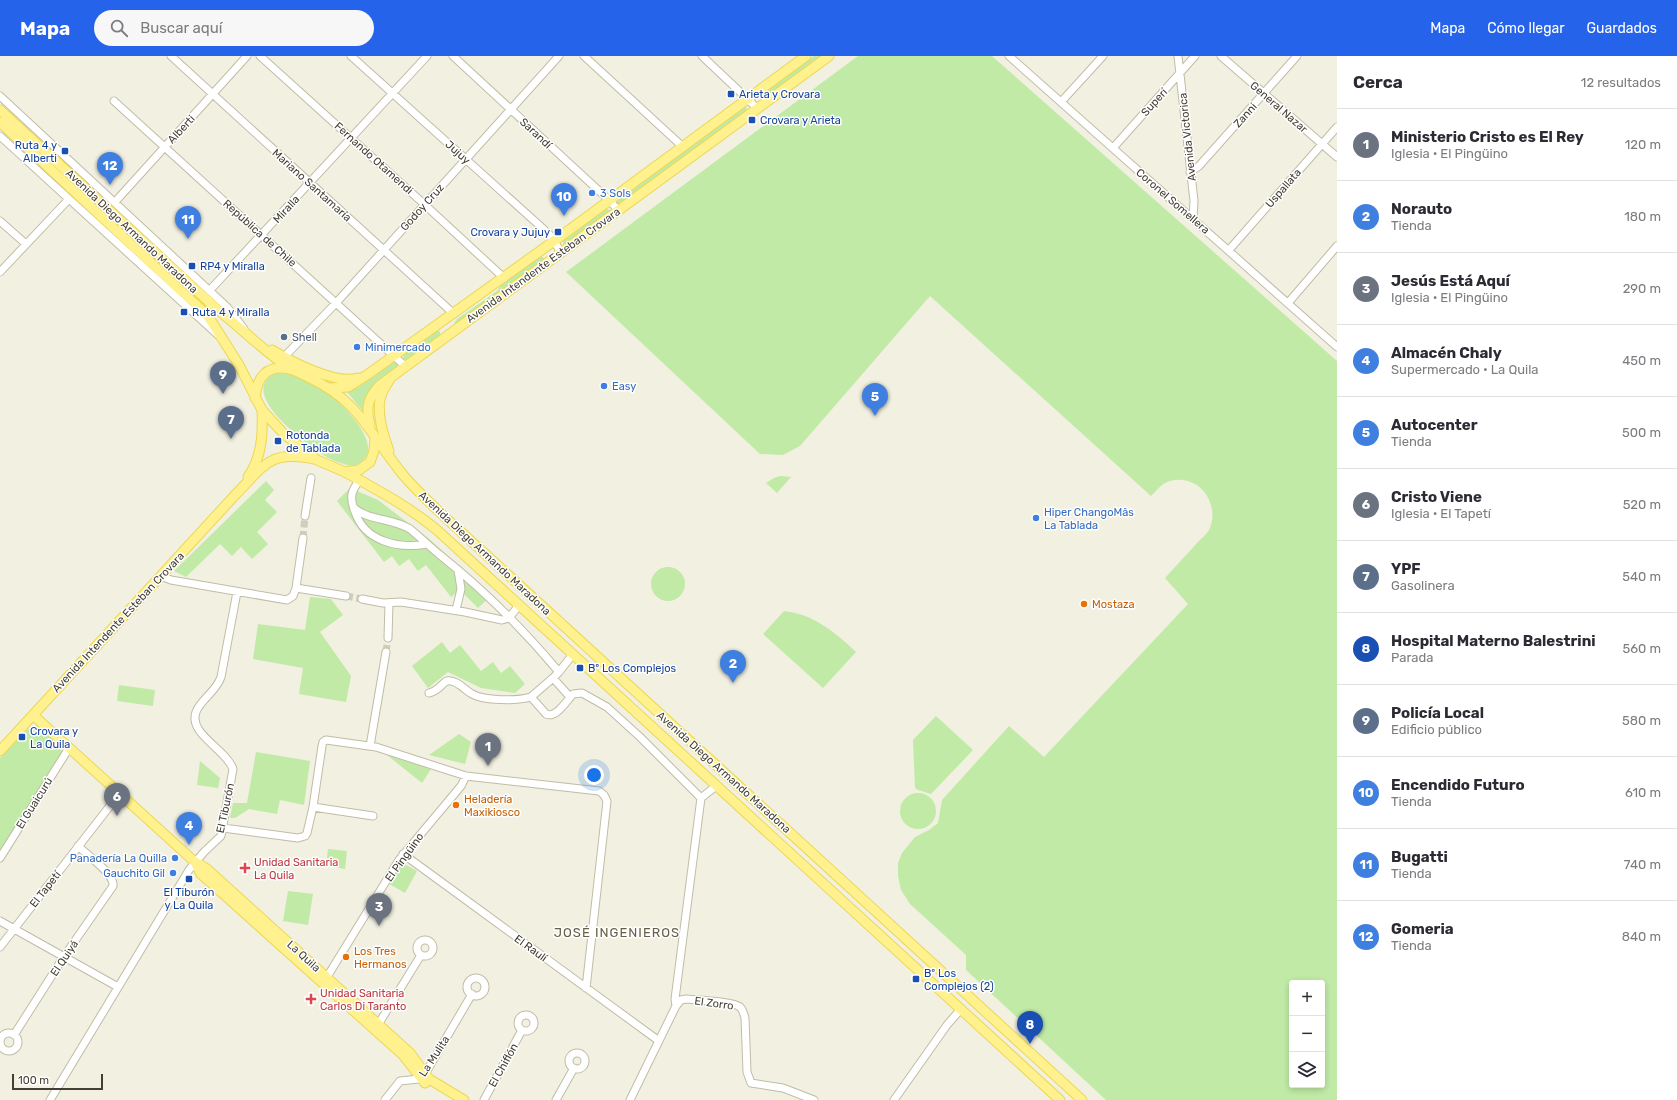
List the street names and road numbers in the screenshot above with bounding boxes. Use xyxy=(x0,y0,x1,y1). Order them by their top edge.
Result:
street label: General Nazar xyxy=(1247,79,1311,136)
street label: Superí xyxy=(1138,85,1171,119)
street label: Avenida Victorica xyxy=(1176,92,1199,182)
street label: Zanni xyxy=(1231,100,1260,130)
street label: Alberti xyxy=(165,113,198,146)
street label: Sarandí xyxy=(517,115,555,152)
street label: Fernando Otamendi xyxy=(332,120,416,197)
street label: Jujuy xyxy=(443,138,473,167)
street label: Mariano Santamaría xyxy=(269,146,354,224)
street label: Coronel Somellera xyxy=(1133,166,1212,237)
street label: Uspallata xyxy=(1263,166,1304,211)
street label: Avenida Diego Armando Maradona xyxy=(63,167,200,296)
street label: Godoy Cruz xyxy=(398,181,447,233)
street label: Miralla xyxy=(270,193,302,226)
street label: República de Chile xyxy=(220,197,299,270)
street label: Avenida Intendente Esteban Crovara xyxy=(464,205,623,326)
street label: Avenida Diego Armando Maradona xyxy=(416,489,553,618)
street label: Avenida Intendente Esteban Crovara xyxy=(50,549,187,695)
street label: Avenida Diego Armando Maradona xyxy=(654,709,793,836)
street label: El Guaicurú xyxy=(13,775,55,831)
street label: El Tiburón xyxy=(214,782,237,834)
street label: El Pingüino xyxy=(382,830,426,884)
street label: El Tapetí xyxy=(27,867,65,910)
street label: El Raulí xyxy=(512,932,551,965)
street label: El Quiyá xyxy=(48,938,81,979)
street label: La Quila xyxy=(284,938,323,975)
street label: El Zorro xyxy=(694,994,734,1013)
street label: La Mulita xyxy=(416,1033,452,1079)
street label: El Chiflón xyxy=(486,1041,521,1090)

